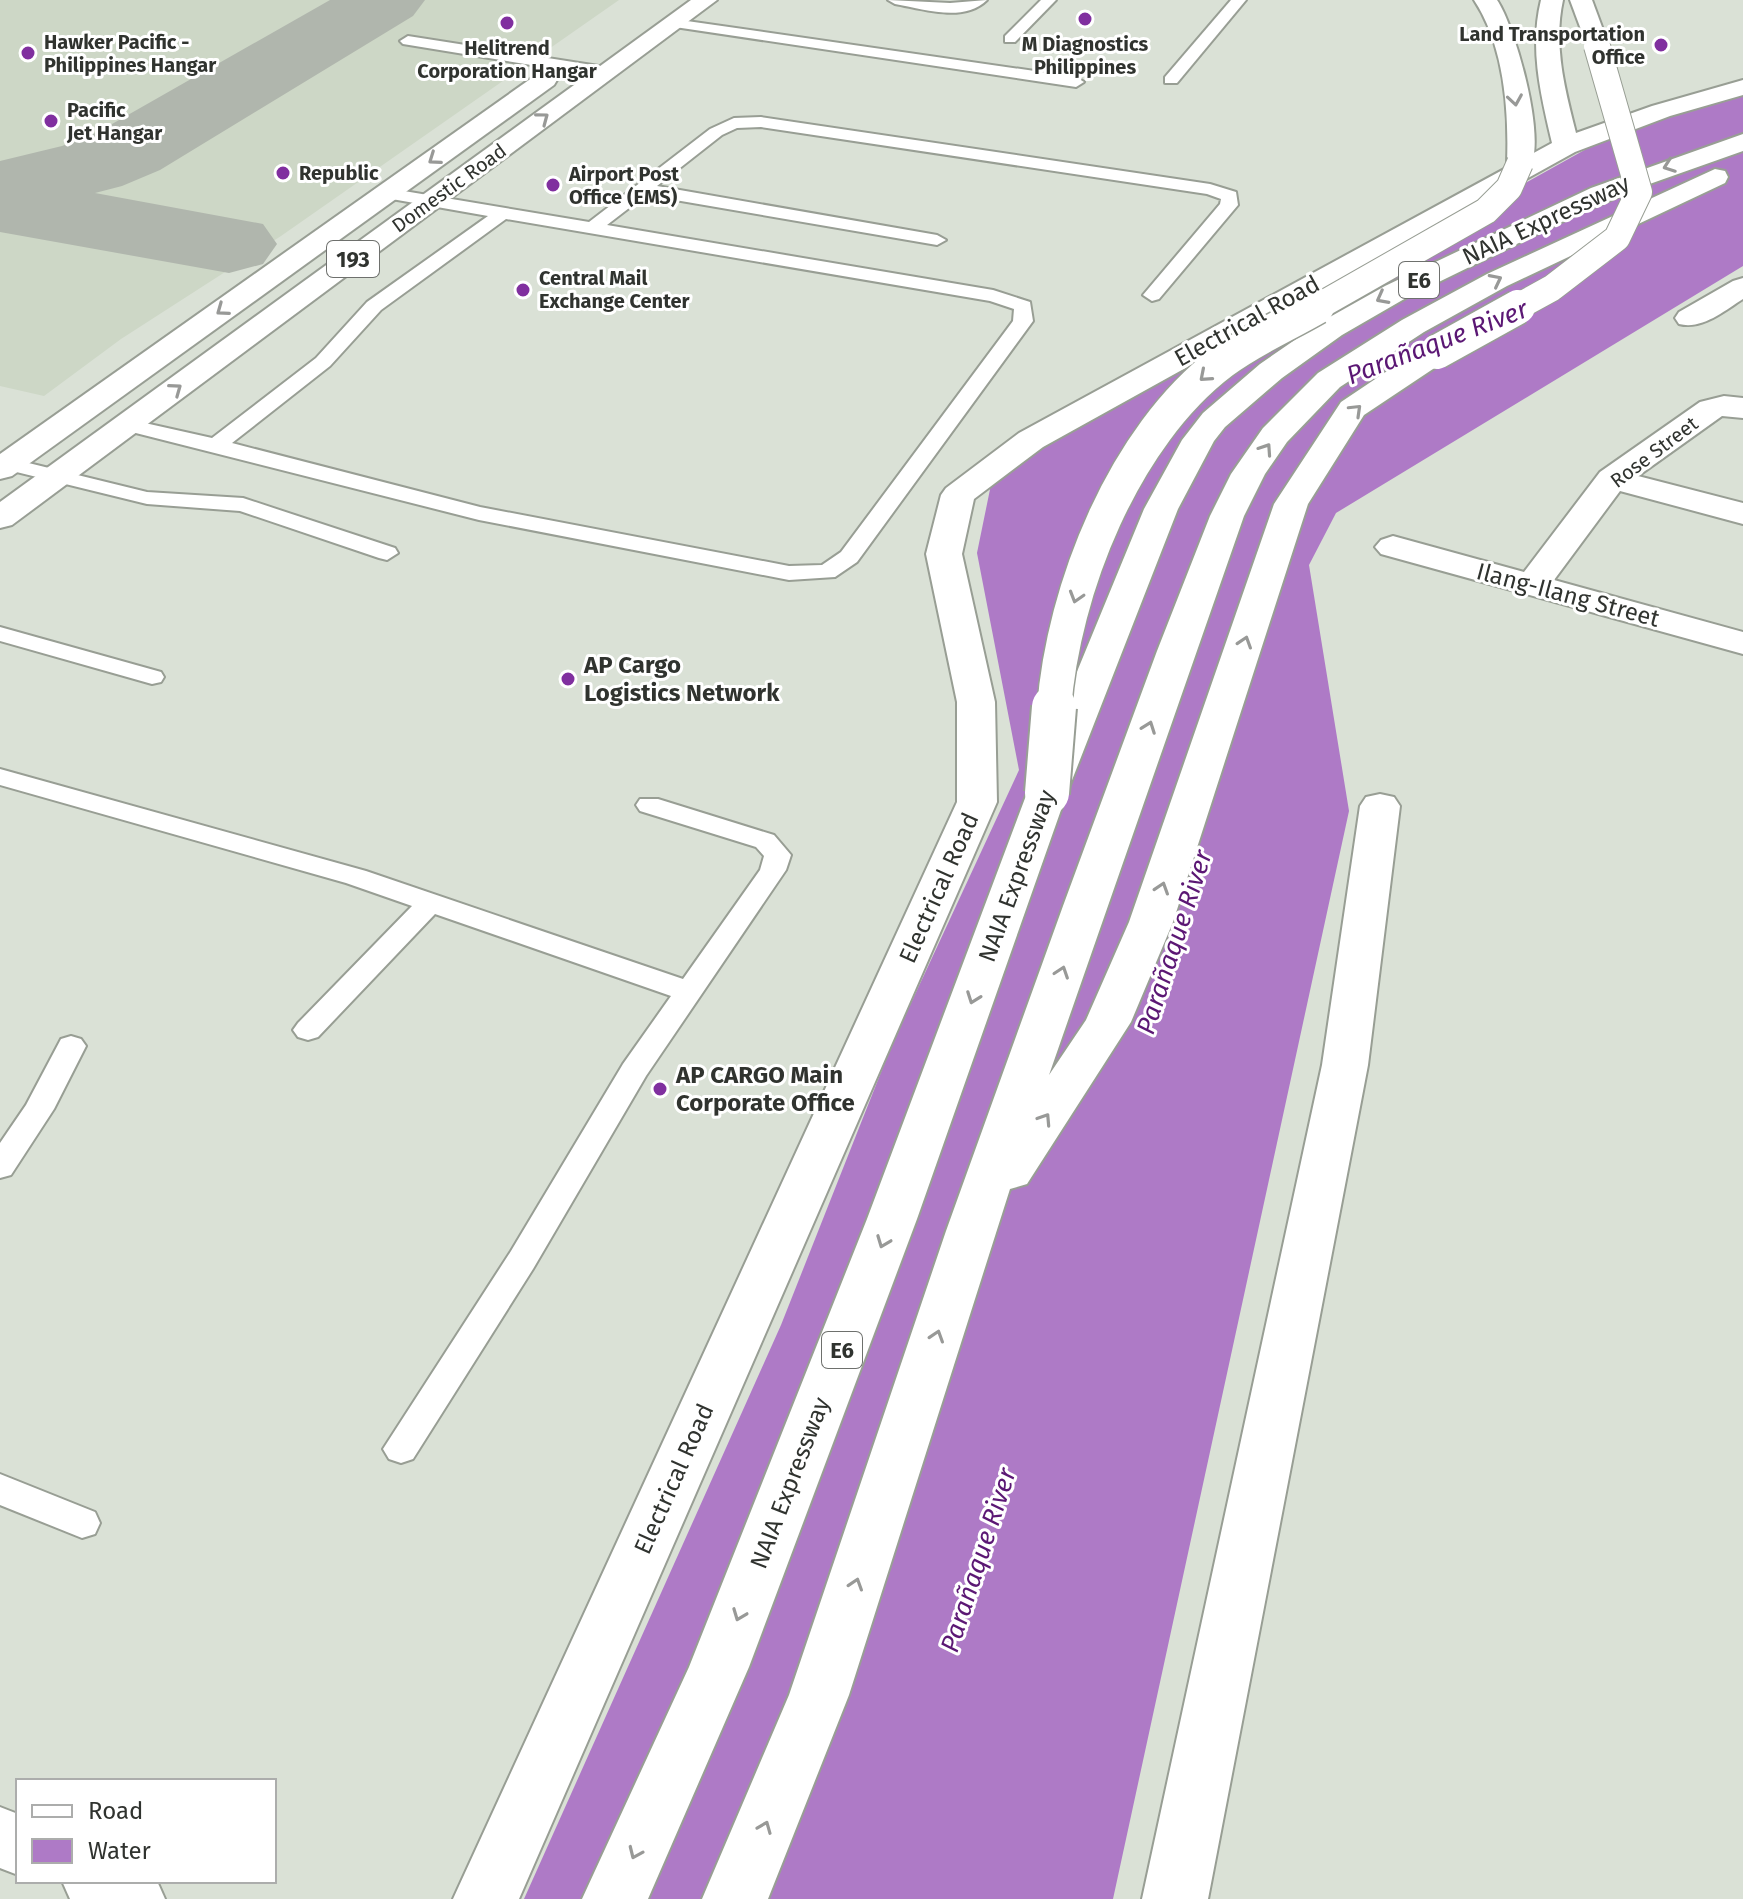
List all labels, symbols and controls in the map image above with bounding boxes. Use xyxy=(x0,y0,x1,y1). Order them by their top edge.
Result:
marker: M Diagnostics Philippines xyxy=(1076,10,1094,28)
marker: Helitrend Corporation Hangar xyxy=(498,14,516,32)
place label: Land Transportation Office xyxy=(1459,22,1645,69)
place label: Hawker Pacific - Philippines Hangar xyxy=(44,30,217,77)
place label: M Diagnostics Philippines xyxy=(1022,32,1149,79)
place label: Helitrend Corporation Hangar xyxy=(417,36,598,83)
marker: Land Transportation Office xyxy=(1652,36,1670,54)
marker: Hawker Pacific - Philippines Hangar xyxy=(19,44,37,62)
one-way arrow xyxy=(1505,93,1522,106)
place label: Pacific Jet Hangar xyxy=(66,98,163,145)
marker: Pacific Jet Hangar xyxy=(42,112,60,130)
one-way arrow xyxy=(534,114,549,128)
street label: Domestic Road xyxy=(387,138,511,238)
one-way arrow xyxy=(428,149,443,164)
one-way arrow xyxy=(1663,156,1677,173)
place label: Republic xyxy=(299,161,379,185)
place label: Airport Post Office (EMS) xyxy=(568,162,679,209)
marker: Republic xyxy=(274,164,292,182)
street label: NAIA Expressway xyxy=(1458,169,1634,271)
marker: Airport Post Office (EMS) xyxy=(544,176,562,194)
road number: 193 xyxy=(327,241,379,277)
road number: E6 xyxy=(1399,262,1439,298)
place label: Central Mail Exchange Center xyxy=(539,266,691,313)
street label: Electrical Road xyxy=(1170,270,1324,372)
one-way arrow xyxy=(1488,275,1502,290)
marker: Central Mail Exchange Center xyxy=(514,281,532,299)
one-way arrow xyxy=(1376,289,1391,304)
water label: Parañaque River xyxy=(1342,293,1533,391)
one-way arrow xyxy=(217,300,231,315)
one-way arrow xyxy=(1200,366,1214,381)
one-way arrow xyxy=(167,384,182,399)
one-way arrow xyxy=(1347,404,1361,419)
street label: Rose Street xyxy=(1606,411,1703,493)
one-way arrow xyxy=(1256,443,1271,457)
street label: Ilang-Ilang Street xyxy=(1474,557,1663,633)
one-way arrow xyxy=(1069,590,1085,604)
one-way arrow xyxy=(1235,635,1251,649)
place label: AP Cargo Logistics Network xyxy=(583,651,780,707)
marker: AP Cargo Logistics Network xyxy=(559,670,577,688)
one-way arrow xyxy=(1139,721,1155,735)
street label: NAIA Expressway xyxy=(973,786,1061,966)
street label: Electrical Road xyxy=(893,808,985,968)
water label: Parañaque River xyxy=(1130,845,1219,1038)
one-way arrow xyxy=(1153,882,1169,896)
one-way arrow xyxy=(1052,966,1068,980)
one-way arrow xyxy=(966,990,983,1004)
place label: AP CARGO Main Corporate Office xyxy=(675,1061,855,1117)
marker: AP CARGO Main Corporate Office xyxy=(651,1080,669,1098)
one-way arrow xyxy=(1035,1113,1050,1127)
one-way arrow xyxy=(876,1234,893,1248)
one-way arrow xyxy=(927,1330,943,1344)
road number: E6 xyxy=(822,1332,862,1368)
street label: NAIA Expressway xyxy=(744,1393,836,1573)
street label: Electrical Road xyxy=(628,1399,720,1559)
water label: Parañaque River xyxy=(934,1463,1023,1656)
one-way arrow xyxy=(846,1577,862,1591)
one-way arrow xyxy=(732,1607,749,1621)
legend xyxy=(16,1779,276,1883)
text: Road xyxy=(88,1797,143,1825)
one-way arrow xyxy=(755,1821,771,1835)
text: Water xyxy=(88,1837,152,1865)
one-way arrow xyxy=(629,1845,645,1860)

